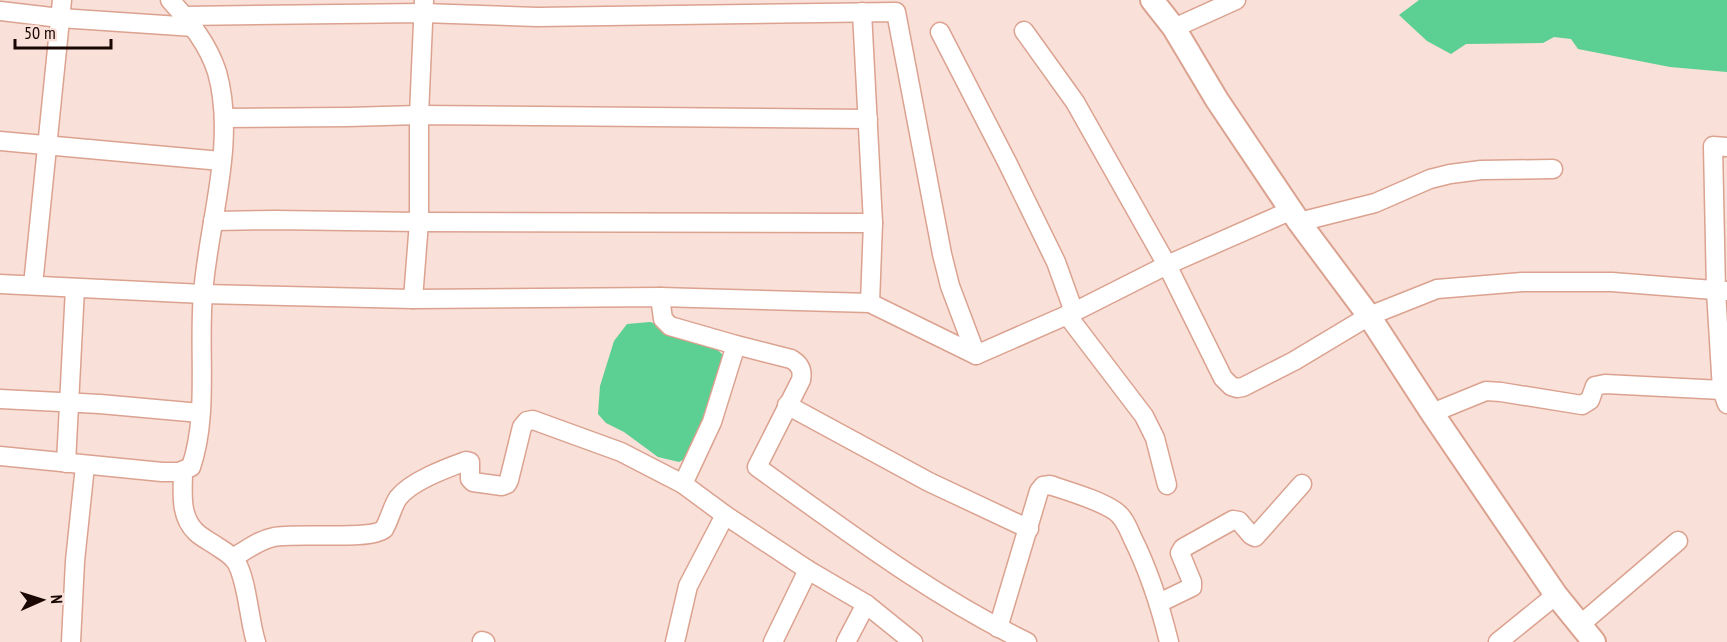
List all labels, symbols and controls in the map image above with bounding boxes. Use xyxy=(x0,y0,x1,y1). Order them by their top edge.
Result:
scale bar xyxy=(15,12,111,50)
text: 50 m xyxy=(24,21,56,44)
north arrow xyxy=(12,570,72,630)
text: N xyxy=(47,594,67,604)

